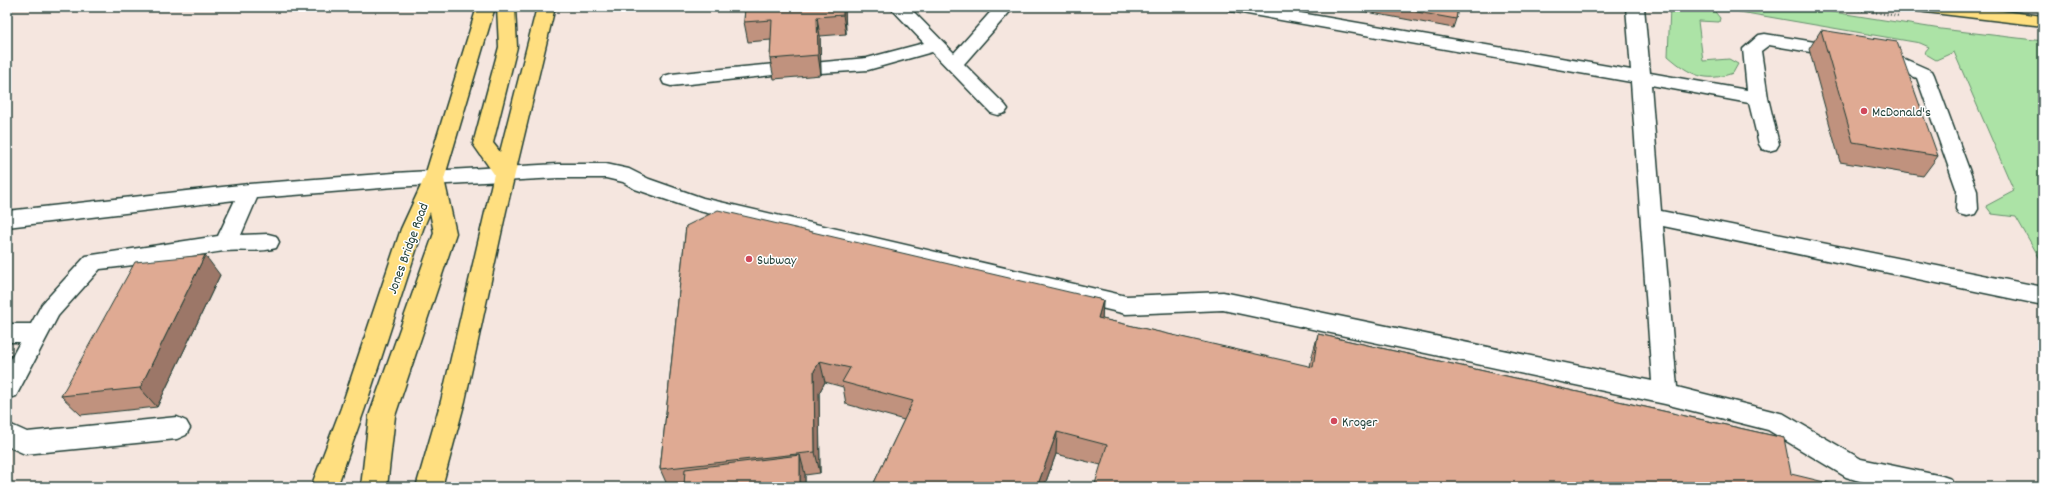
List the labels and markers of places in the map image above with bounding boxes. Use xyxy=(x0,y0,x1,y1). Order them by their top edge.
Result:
place label: McDonald's xyxy=(1872,103,1931,123)
marker: McDonald's xyxy=(1859,106,1869,116)
place label: Subway xyxy=(757,251,797,271)
marker: Subway xyxy=(744,254,754,264)
place label: Kroger xyxy=(1342,413,1378,433)
marker: Kroger xyxy=(1329,416,1339,426)

